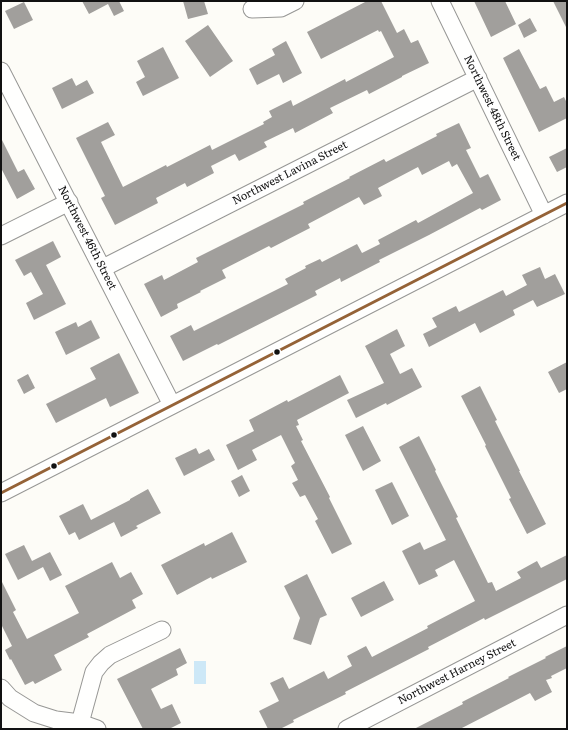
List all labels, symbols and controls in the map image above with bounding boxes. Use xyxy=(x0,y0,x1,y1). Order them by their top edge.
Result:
street label: Northwest 48th Street xyxy=(461,53,523,163)
street label: Northwest Lavina Street xyxy=(230,138,350,208)
street label: Northwest 46th Street xyxy=(55,184,119,292)
unlabelled marker xyxy=(272,347,282,357)
unlabelled marker xyxy=(109,430,119,440)
unlabelled marker xyxy=(49,461,59,471)
street label: Northwest Harney Street xyxy=(396,636,518,708)

